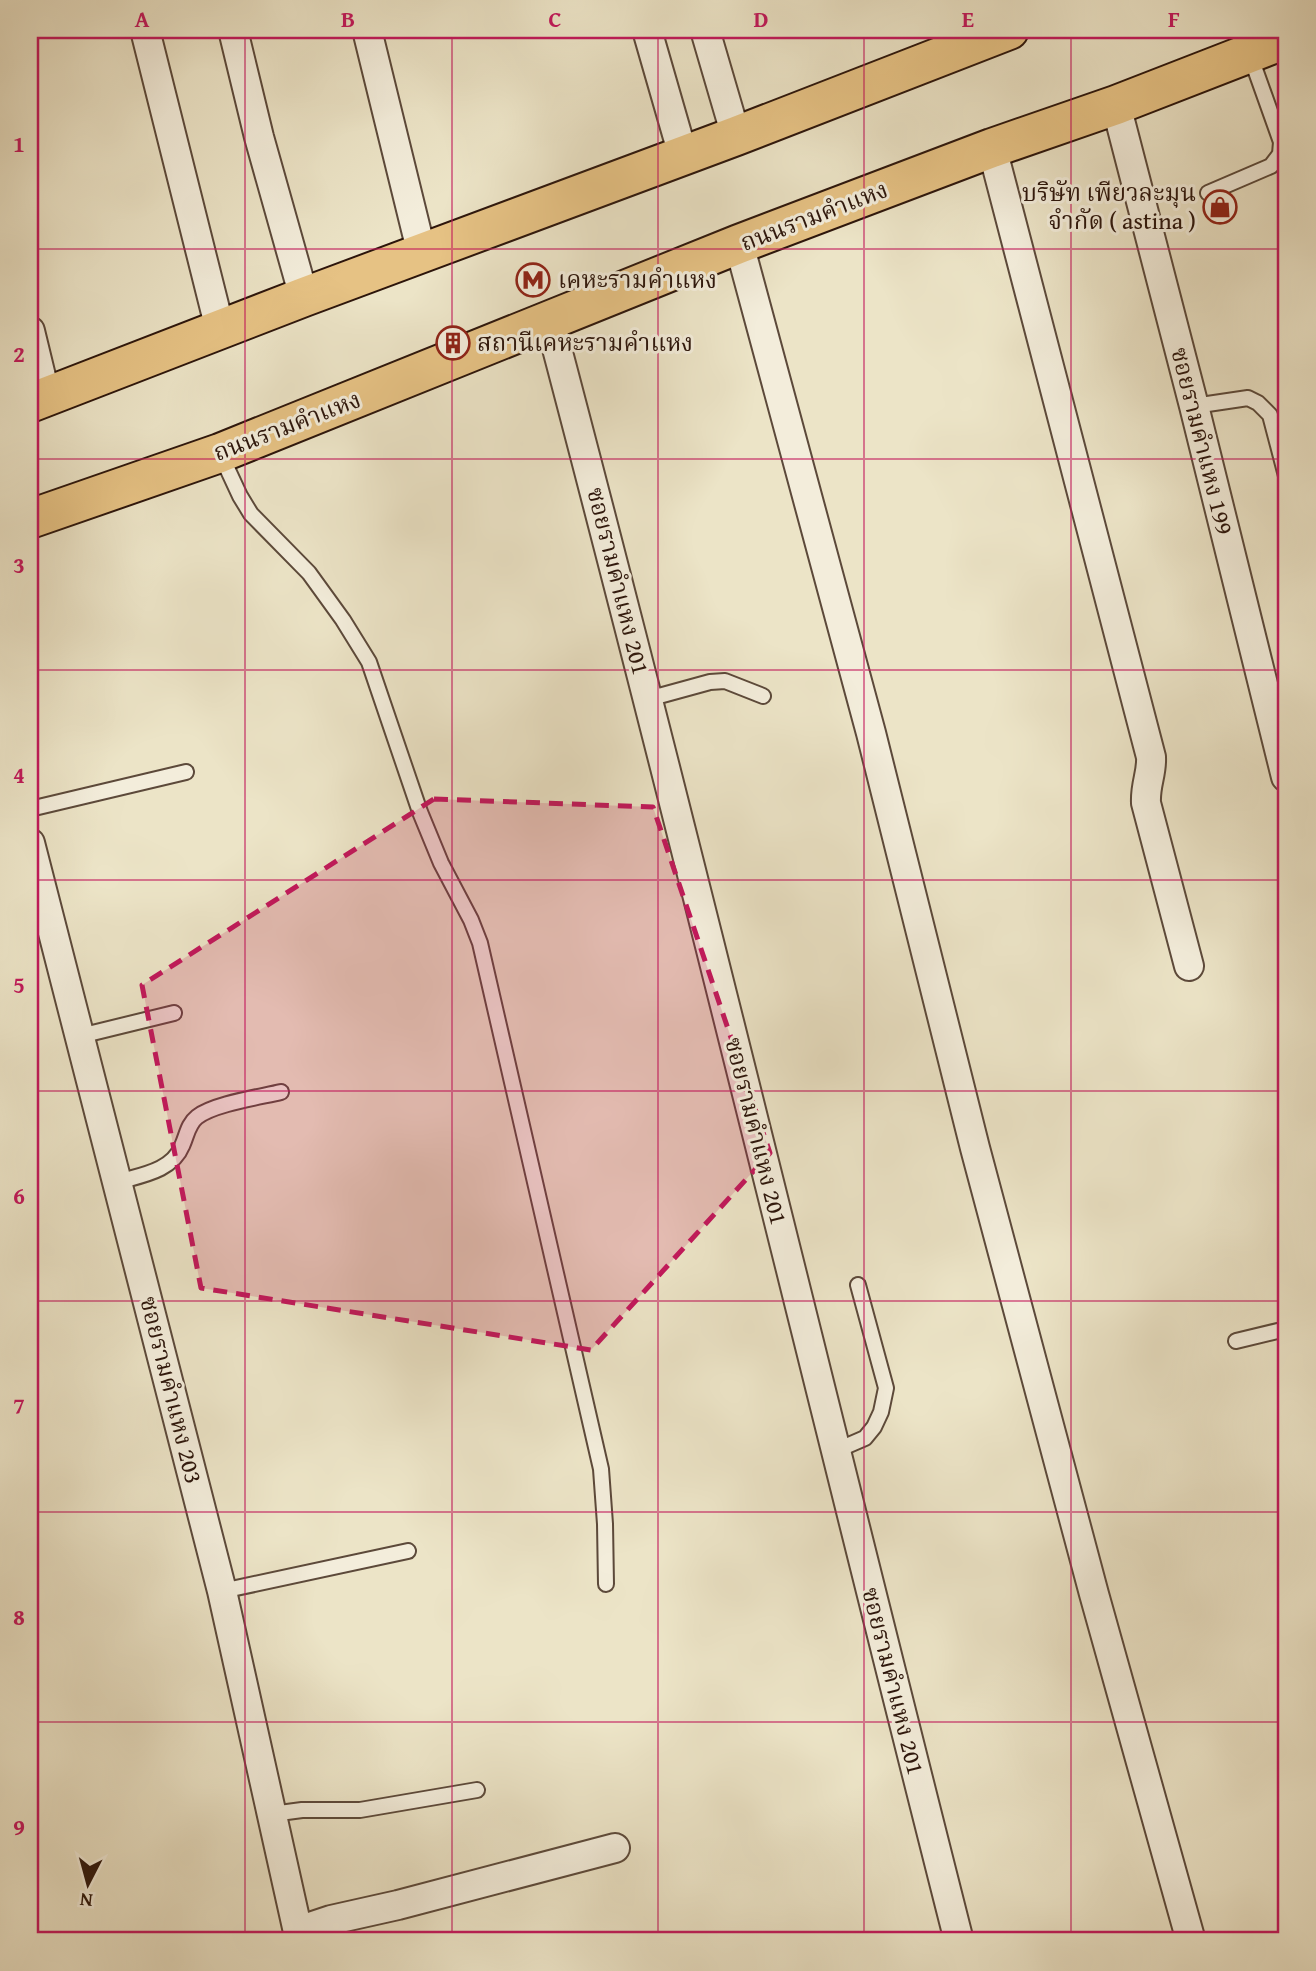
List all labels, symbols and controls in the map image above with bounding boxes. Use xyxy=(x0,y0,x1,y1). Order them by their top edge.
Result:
text: A xyxy=(135,2,150,35)
text: B xyxy=(341,2,355,35)
text: C xyxy=(548,2,562,35)
text: D xyxy=(754,2,769,35)
text: E xyxy=(962,2,974,35)
text: F xyxy=(1168,2,1180,35)
text: 1 xyxy=(13,127,25,160)
street label: ถนนรามคำแหง xyxy=(735,171,893,260)
place label: บริษัท เพียวละมุน จำกัด ( astina ) xyxy=(1022,175,1196,238)
shop icon: บริษัท เพียวละมุน จำกัด ( astina ) xyxy=(1201,188,1239,226)
metro station icon: เคหะรามคำแหง xyxy=(514,261,552,299)
place label: เคหะรามคำแหง xyxy=(558,262,717,297)
building icon: สถานีเคหะรามคำแหง xyxy=(434,324,472,362)
place label: สถานีเคหะรามคำแหง xyxy=(477,325,693,360)
text: 2 xyxy=(13,337,25,370)
street label: ซอยรามคำแหง 199 xyxy=(1162,344,1243,538)
street label: ถนนรามคำแหง xyxy=(208,381,366,470)
street label: ซอยรามคำแหง 201 xyxy=(578,484,659,678)
text: 3 xyxy=(13,548,25,581)
text: 4 xyxy=(13,758,25,791)
text: 5 xyxy=(13,968,25,1001)
street label: ซอยรามคำแหง 201 xyxy=(716,1034,797,1228)
text: 6 xyxy=(13,1179,25,1212)
street label: ซอยรามคำแหง 203 xyxy=(131,1293,212,1487)
text: 7 xyxy=(13,1389,25,1422)
street label: ซอยรามคำแหง 201 xyxy=(853,1584,934,1778)
text: 8 xyxy=(13,1600,25,1633)
text: 9 xyxy=(13,1810,25,1843)
north arrow xyxy=(52,1848,122,1918)
text: N xyxy=(78,1886,94,1915)

